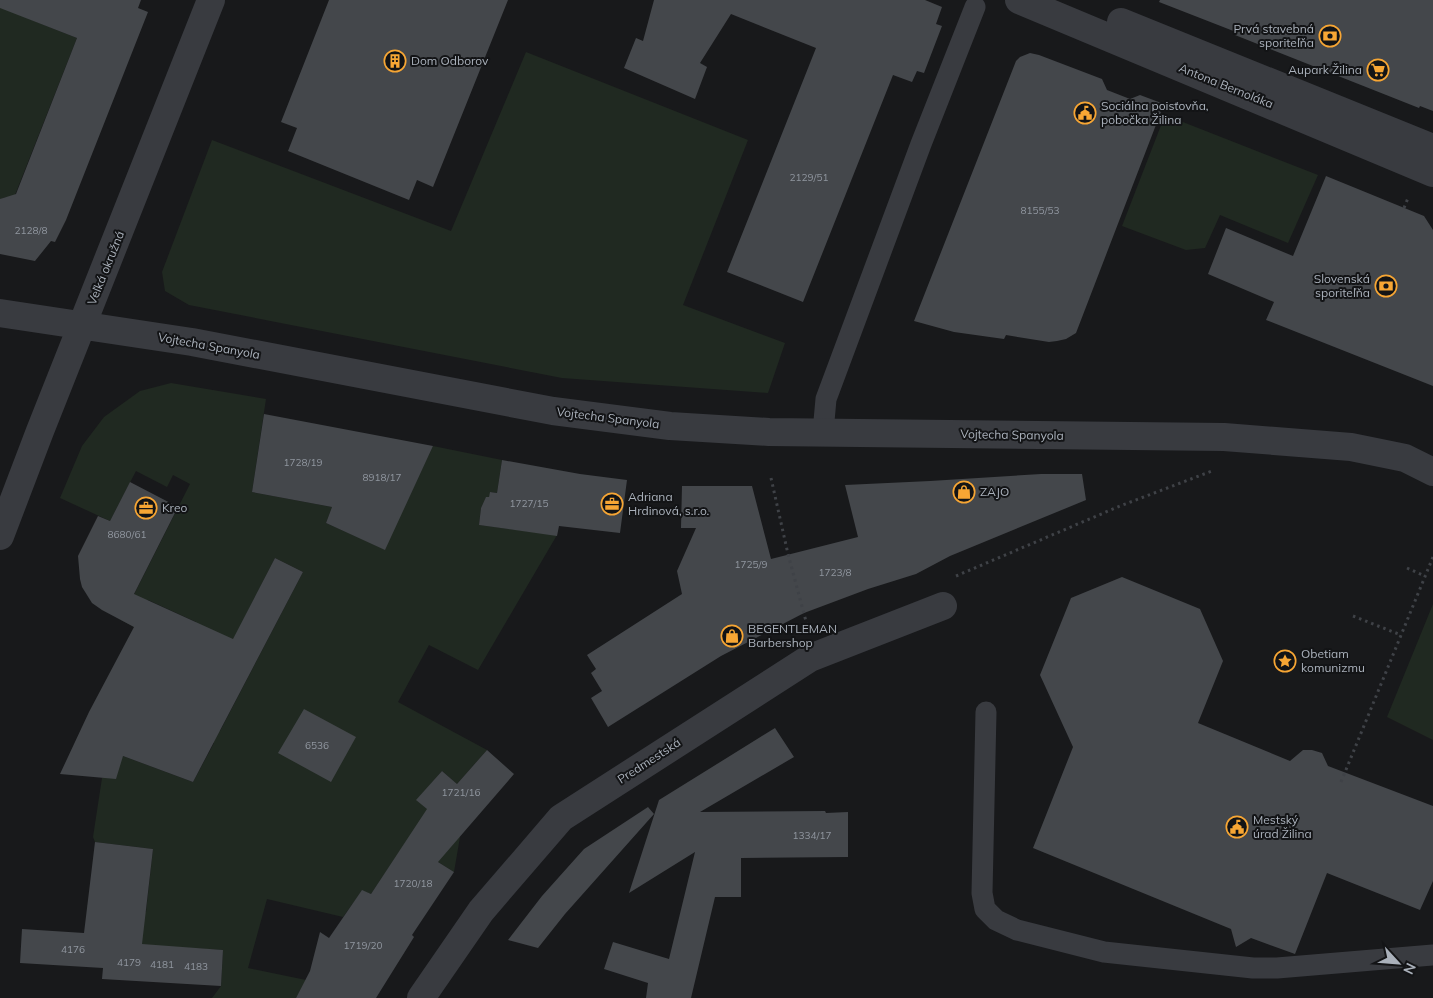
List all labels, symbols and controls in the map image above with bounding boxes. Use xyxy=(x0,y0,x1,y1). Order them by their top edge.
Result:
place label: Prvá stavebná sporiteľňa xyxy=(1233,21,1314,50)
bank icon: Prvá stavebná sporiteľňa xyxy=(1318,24,1342,48)
building icon: Dom Odborov xyxy=(383,49,407,73)
place label: Dom Odborov xyxy=(411,53,489,68)
supermarket icon: Aupark Žilina xyxy=(1366,58,1390,82)
street label: Antona Bernoláka xyxy=(1177,60,1276,111)
place label: Aupark Žilina xyxy=(1288,62,1362,77)
place label: Sociálna poisťovňa, pobočka Žilina xyxy=(1101,98,1209,127)
public building icon: Sociálna poisťovňa, pobočka Žilina xyxy=(1073,101,1097,125)
house number: 2129/51 xyxy=(790,171,828,184)
house number: 8155/53 xyxy=(1021,204,1059,217)
house number: 2128/8 xyxy=(15,224,47,237)
street label: Veľká okružná xyxy=(84,229,127,307)
place label: Slovenská sporiteľňa xyxy=(1314,271,1370,300)
bank icon: Slovenská sporiteľňa xyxy=(1374,274,1398,298)
street label: Vojtecha Spanyola xyxy=(157,329,261,362)
street label: Vojtecha Spanyola xyxy=(556,404,660,431)
street label: Vojtecha Spanyola xyxy=(960,426,1064,443)
house number: 1728/19 xyxy=(284,456,322,469)
house number: 8918/17 xyxy=(363,471,401,484)
shop icon: ZAJO xyxy=(952,480,976,504)
place label: ZAJO xyxy=(980,484,1009,499)
place label: Adriana Hrdinová, s.r.o. xyxy=(628,489,709,518)
office icon: Adriana Hrdinová, s.r.o. xyxy=(600,492,624,516)
office icon: Kreo xyxy=(134,496,158,520)
house number: 1727/15 xyxy=(510,497,548,510)
place label: Kreo xyxy=(162,500,187,515)
house number: 8680/61 xyxy=(108,528,146,541)
house number: 1725/9 xyxy=(735,558,767,571)
house number: 1723/8 xyxy=(819,566,851,579)
place label: BEGENTLEMAN Barbershop xyxy=(748,621,837,650)
shop icon: BEGENTLEMAN Barbershop xyxy=(720,624,744,648)
place label: Obetiam komunizmu xyxy=(1301,646,1365,675)
place icon: Obetiam komunizmu xyxy=(1273,649,1297,673)
street label: Predmestská xyxy=(614,735,683,787)
house number: 6536 xyxy=(305,739,329,752)
house number: 1721/16 xyxy=(442,786,480,799)
place label: Mestský úrad Žilina xyxy=(1253,812,1312,841)
public building icon: Mestský úrad Žilina xyxy=(1225,815,1249,839)
house number: 1334/17 xyxy=(793,829,831,842)
house number: 1720/18 xyxy=(394,877,432,890)
north arrow xyxy=(1373,938,1423,988)
house number: 1719/20 xyxy=(344,939,382,952)
house number: 4176 xyxy=(61,943,85,956)
house number: 4179 xyxy=(117,956,141,969)
house number: 4181 xyxy=(150,958,174,971)
house number: 4183 xyxy=(184,960,208,973)
text: N xyxy=(1399,960,1420,977)

